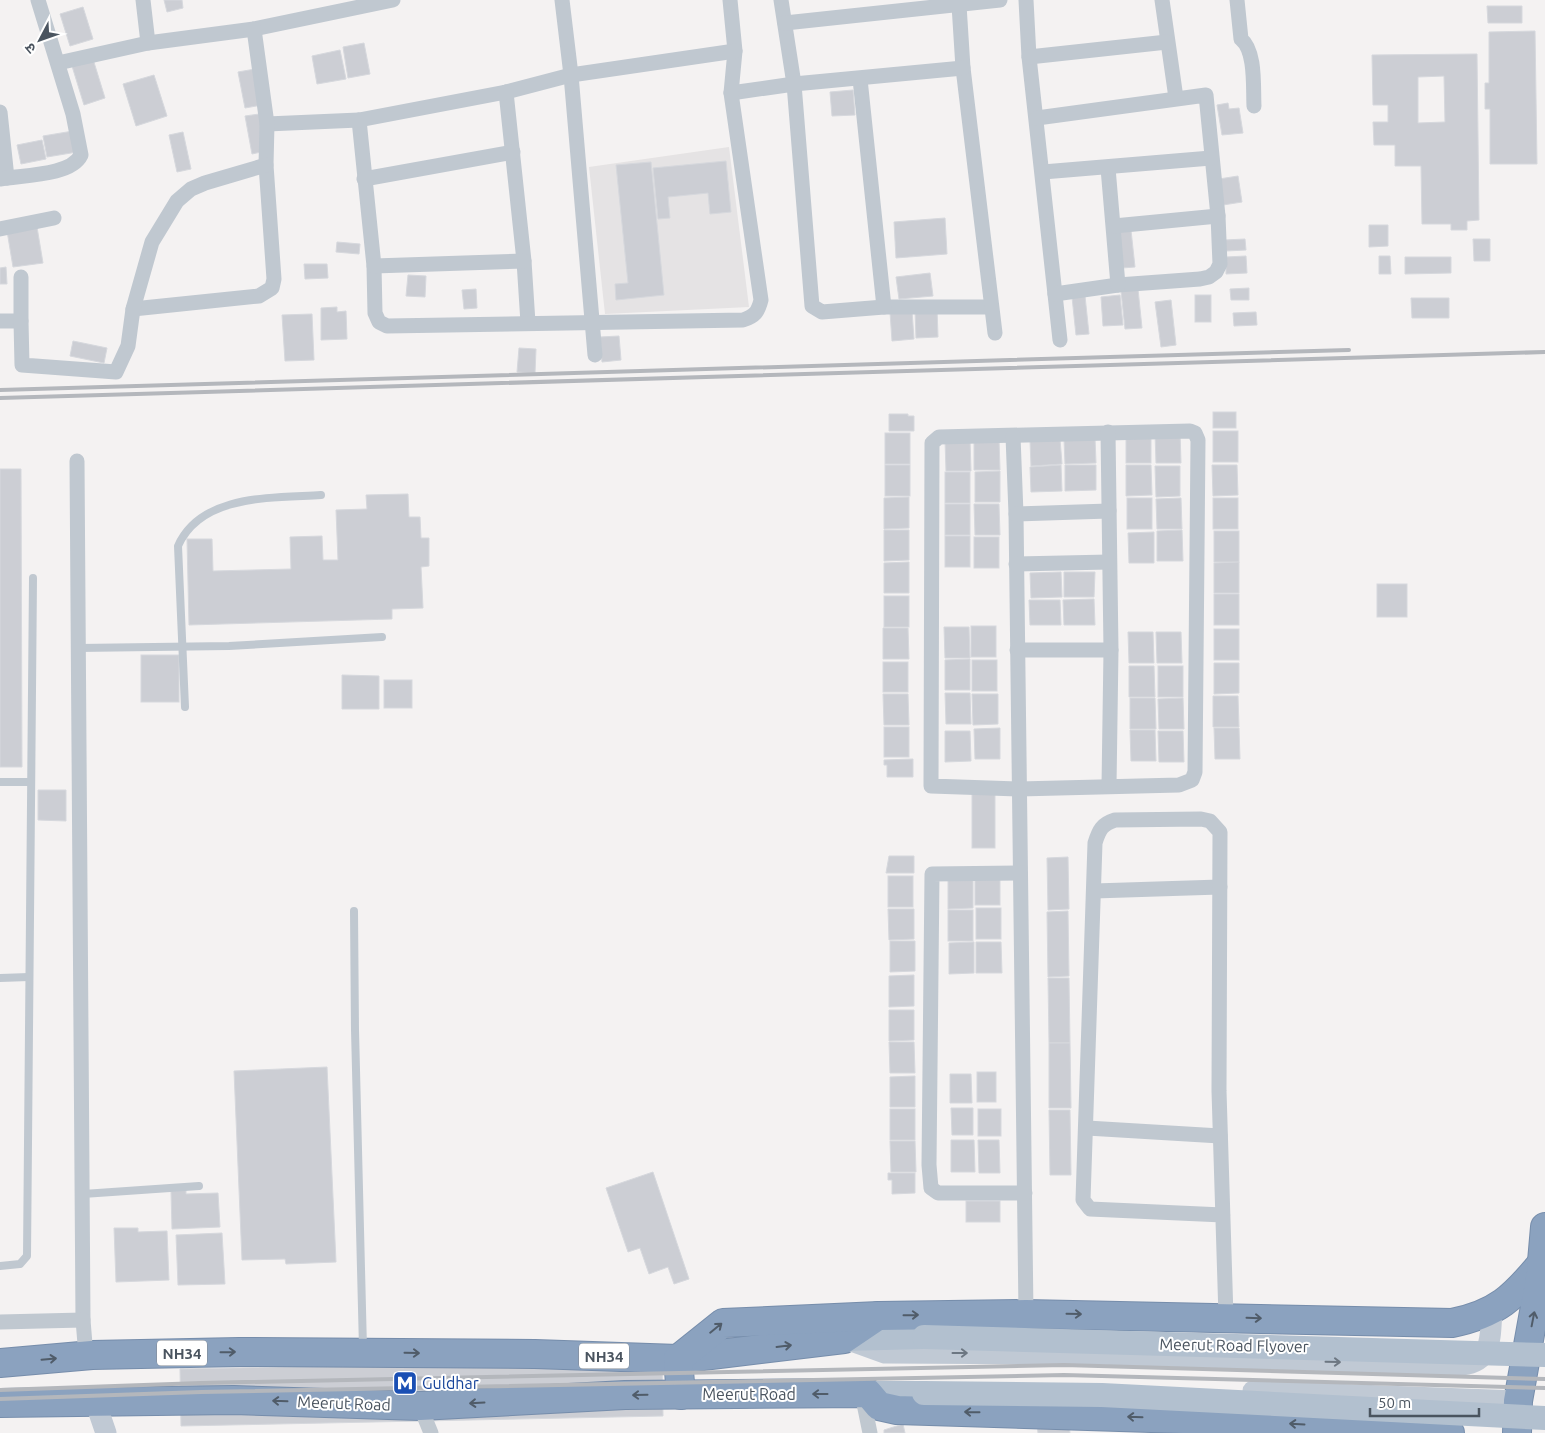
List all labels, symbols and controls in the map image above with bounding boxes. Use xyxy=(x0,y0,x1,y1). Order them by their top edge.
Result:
north arrow xyxy=(15,15,65,65)
text: उ xyxy=(21,40,39,57)
one-way arrow xyxy=(902,1310,919,1320)
one-way arrow xyxy=(1065,1310,1081,1319)
one-way arrow xyxy=(1529,1311,1538,1327)
one-way arrow xyxy=(1245,1313,1261,1323)
one-way arrow xyxy=(709,1323,722,1334)
street label: Meerut Road Flyover xyxy=(1159,1335,1309,1355)
road number: NH34 xyxy=(157,1340,207,1366)
one-way arrow xyxy=(775,1341,791,1351)
road number: NH34 xyxy=(579,1344,629,1368)
one-way arrow xyxy=(220,1347,236,1357)
one-way arrow xyxy=(404,1348,420,1357)
one-way arrow xyxy=(952,1348,968,1358)
one-way arrow xyxy=(40,1354,56,1363)
one-way arrow xyxy=(1324,1357,1341,1367)
metro station icon: Guldhar xyxy=(392,1370,418,1396)
place label: Guldhar xyxy=(422,1374,479,1392)
street label: Meerut Road xyxy=(702,1385,796,1403)
scale bar xyxy=(1370,1386,1479,1418)
one-way arrow xyxy=(812,1389,828,1399)
one-way arrow xyxy=(632,1390,648,1400)
street label: Meerut Road xyxy=(297,1392,391,1414)
text: 50 m xyxy=(1378,1394,1411,1411)
one-way arrow xyxy=(272,1397,288,1406)
one-way arrow xyxy=(469,1398,485,1407)
one-way arrow xyxy=(964,1407,980,1417)
one-way arrow xyxy=(1127,1412,1143,1421)
one-way arrow xyxy=(1289,1419,1305,1428)

